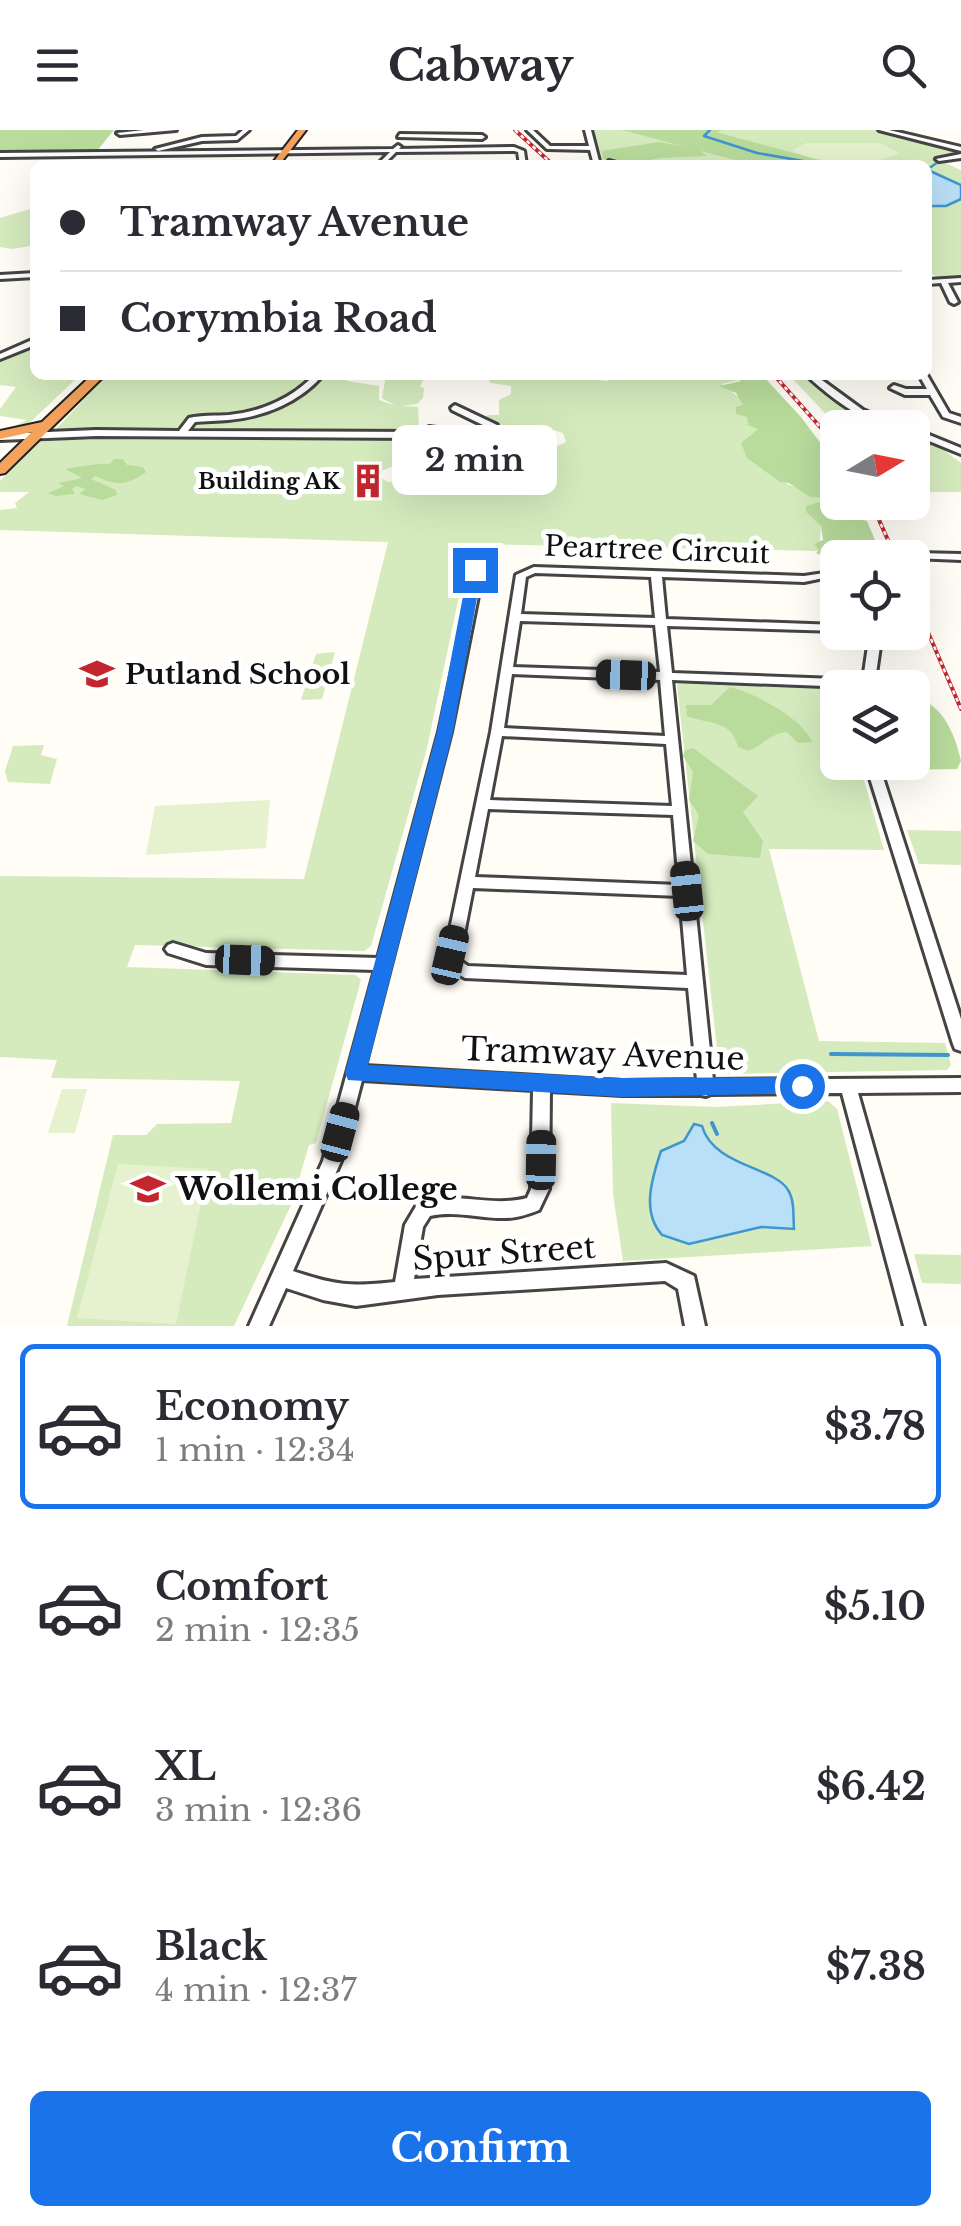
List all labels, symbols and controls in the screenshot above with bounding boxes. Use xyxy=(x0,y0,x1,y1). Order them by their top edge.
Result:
text: Cabway xyxy=(388,37,573,93)
icon: menu xyxy=(30,38,85,93)
icon: search xyxy=(876,38,931,93)
text: Tramway Avenue xyxy=(120,199,469,246)
text: Corymbia Road xyxy=(120,295,437,342)
north arrow xyxy=(820,410,930,520)
map controls xyxy=(820,410,930,780)
callout: 2 min xyxy=(392,425,558,495)
text: 2 min xyxy=(425,440,524,480)
building icon: Building AK xyxy=(349,462,387,500)
place label: Building AK xyxy=(198,468,341,495)
street label: Peartree Circuit xyxy=(543,529,771,571)
button: locate xyxy=(820,540,930,650)
route end xyxy=(453,548,498,593)
school or university icon: Putland School xyxy=(78,655,116,693)
place label: Putland School xyxy=(125,657,350,692)
car xyxy=(595,659,657,691)
button: layers xyxy=(820,670,930,780)
car xyxy=(669,860,705,922)
car xyxy=(429,922,471,988)
car xyxy=(214,944,276,976)
street label: Tramway Avenue xyxy=(461,1029,745,1079)
route start xyxy=(780,1064,825,1109)
car xyxy=(318,1099,362,1165)
car xyxy=(525,1130,557,1190)
place label: Wollemi College xyxy=(175,1169,458,1209)
school or university icon: Wollemi College xyxy=(129,1170,167,1208)
street label: Spur Street xyxy=(411,1227,597,1279)
icon: car xyxy=(35,1382,125,1472)
text: Economy xyxy=(155,1383,349,1430)
text: $3.78 xyxy=(824,1403,926,1450)
text: 1 min · 12:34 xyxy=(155,1430,355,1470)
icon: car xyxy=(35,1562,125,1652)
text: Comfort xyxy=(155,1563,328,1610)
text: $5.10 xyxy=(824,1583,926,1630)
text: 2 min · 12:35 xyxy=(155,1610,360,1650)
icon: car xyxy=(35,1742,125,1832)
text: XL xyxy=(155,1743,216,1790)
text: $6.42 xyxy=(816,1763,926,1810)
text: 3 min · 12:36 xyxy=(155,1790,362,1830)
icon: car xyxy=(35,1922,125,2012)
text: Black xyxy=(155,1923,267,1970)
text: $7.38 xyxy=(826,1943,926,1990)
text: 4 min · 12:37 xyxy=(155,1970,357,2010)
button: Confirm xyxy=(30,2091,931,2206)

